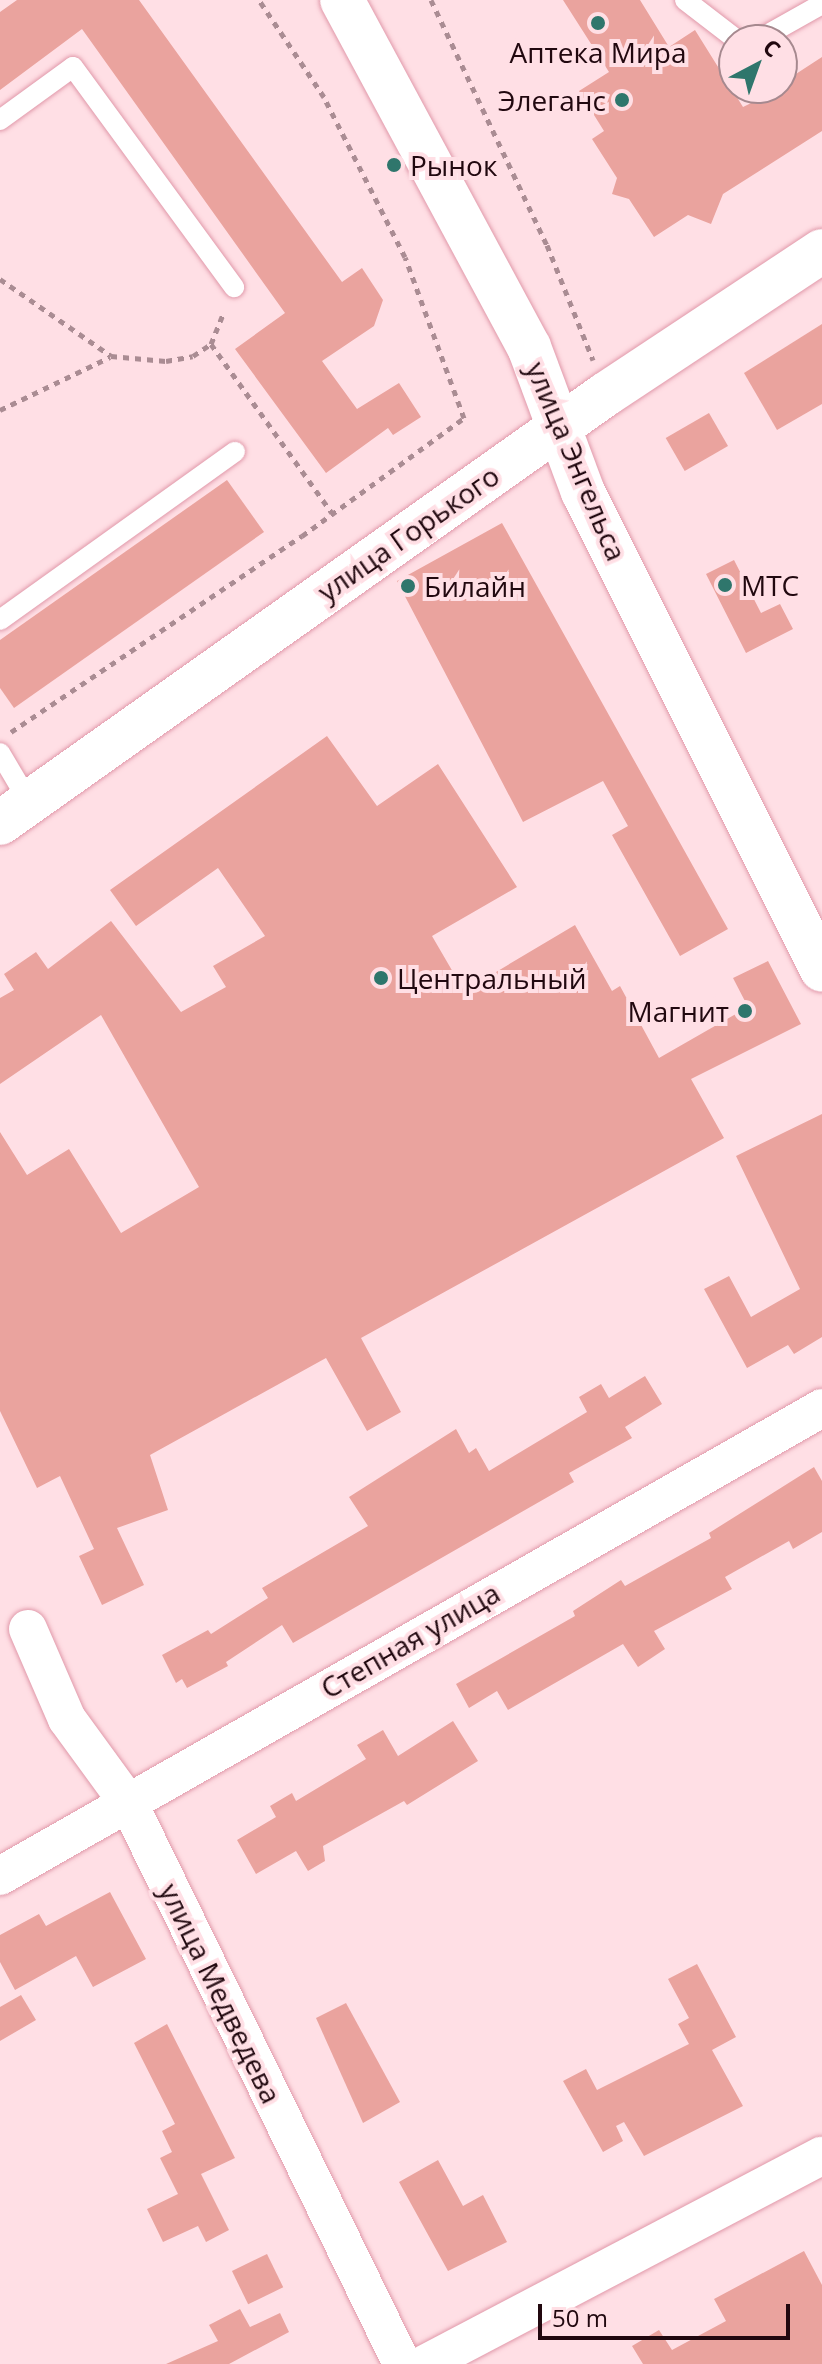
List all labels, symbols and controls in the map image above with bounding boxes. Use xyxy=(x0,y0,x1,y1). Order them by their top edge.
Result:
marker: Аптека Мира xyxy=(589,14,607,32)
north arrow xyxy=(718,24,798,104)
text: С xyxy=(757,31,788,63)
place label: Аптека Мира xyxy=(510,35,686,69)
place label: Элеганс xyxy=(498,83,606,117)
marker: Элеганс xyxy=(613,91,631,109)
place label: Рынок xyxy=(410,148,497,182)
marker: Рынок xyxy=(385,156,403,174)
street label: улица Энгельса xyxy=(520,356,634,566)
street label: улица Горького xyxy=(311,458,505,608)
place label: МТС xyxy=(741,568,799,602)
place label: Билайн xyxy=(424,569,526,603)
marker: МТС xyxy=(716,576,734,594)
marker: Билайн xyxy=(399,577,417,595)
place label: Центральный xyxy=(397,961,587,995)
marker: Центральный xyxy=(372,969,390,987)
place label: Магнит xyxy=(627,994,729,1028)
marker: Магнит xyxy=(736,1002,754,1020)
street label: Степная улица xyxy=(315,1575,505,1705)
street label: улица Медведева xyxy=(153,1878,289,2108)
scale bar xyxy=(542,2288,794,2338)
text: 50 m xyxy=(552,2301,608,2334)

